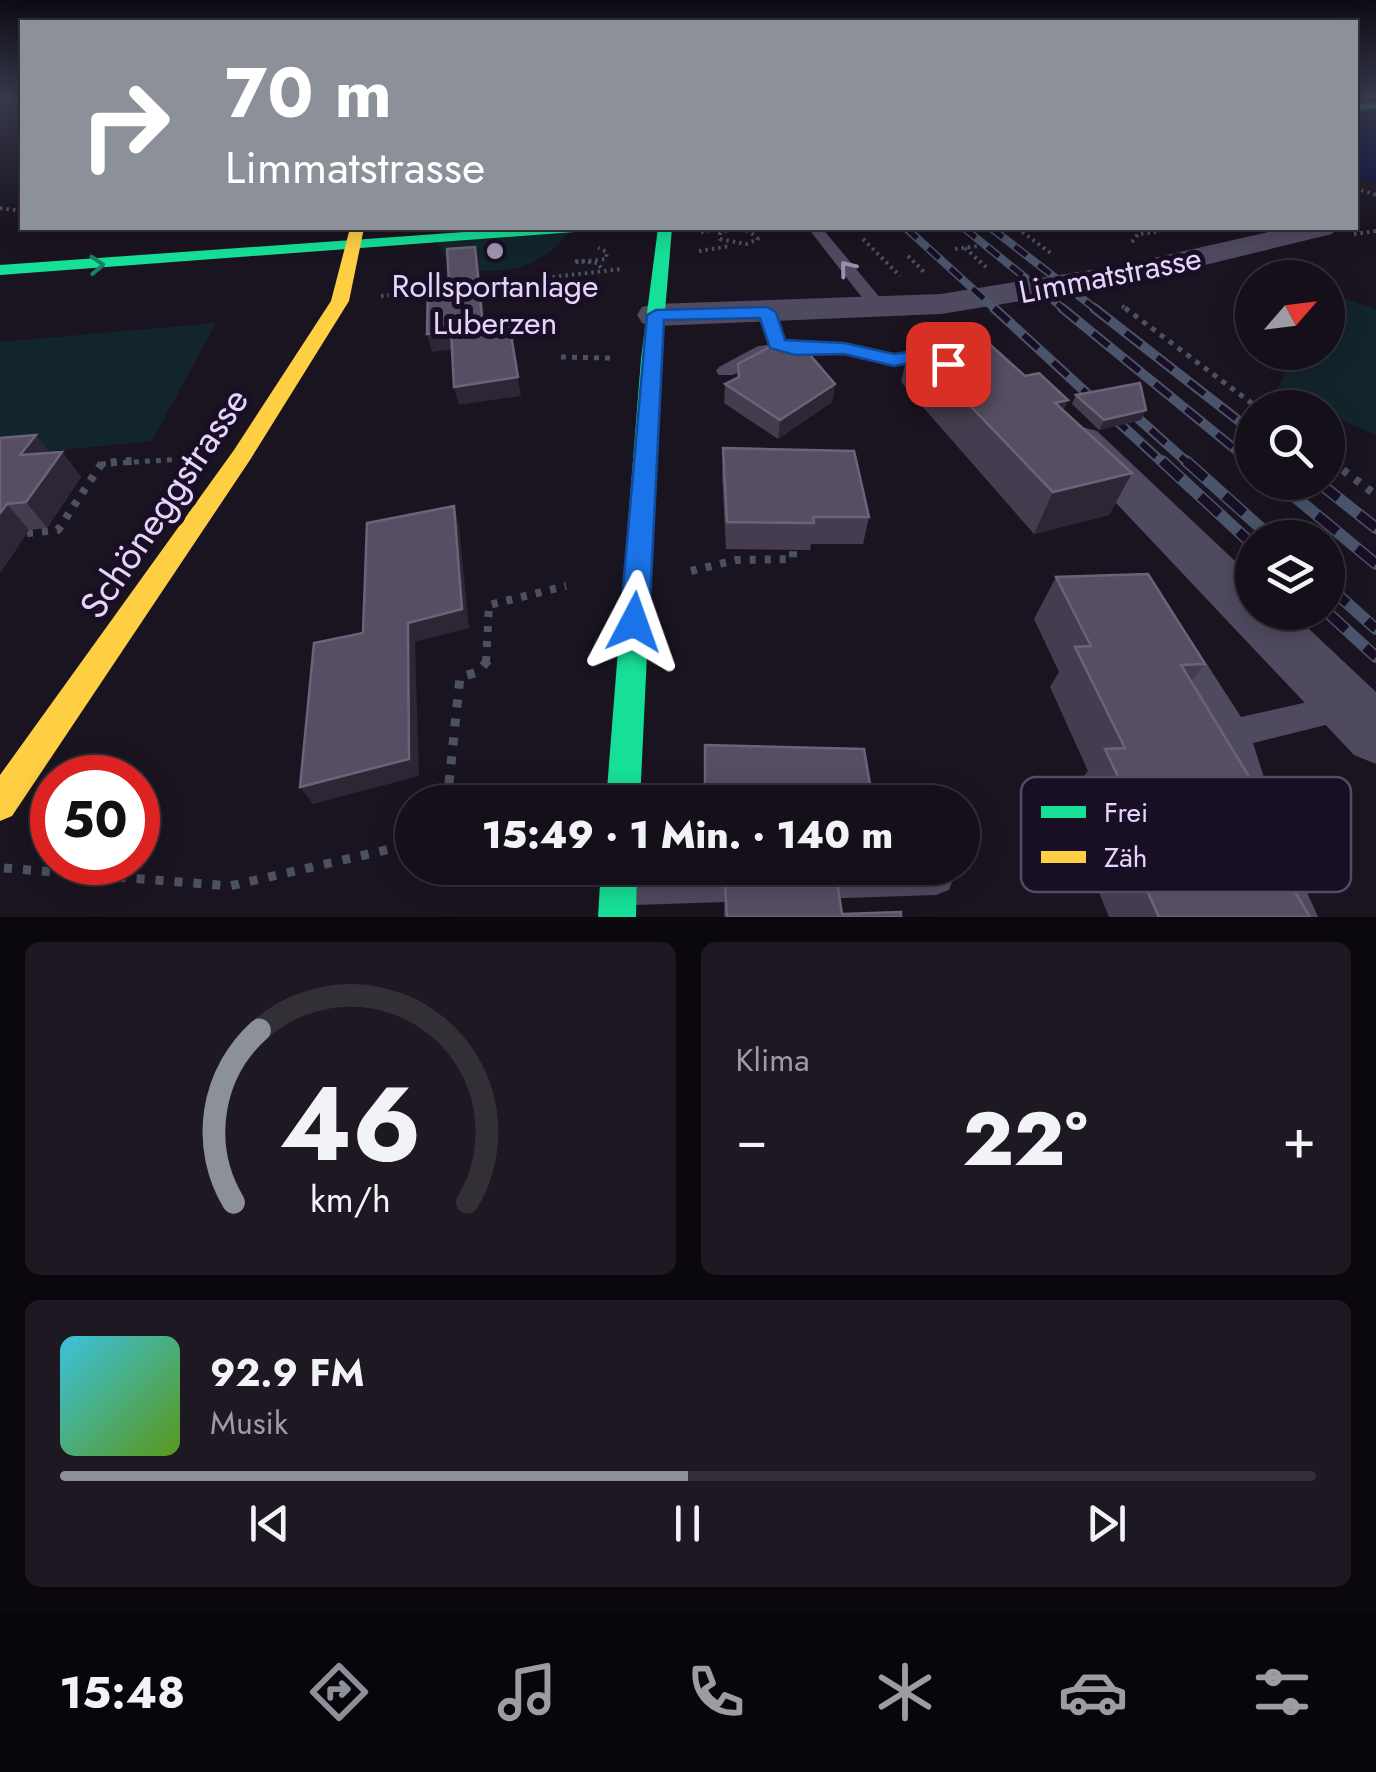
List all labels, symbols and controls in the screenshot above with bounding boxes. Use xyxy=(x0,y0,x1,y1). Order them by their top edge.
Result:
text: 70 m xyxy=(225,42,392,143)
icon: right xyxy=(60,60,190,190)
text: Limmatstrasse xyxy=(225,135,485,200)
street label: Limmatstrasse xyxy=(1015,235,1205,315)
marker: Rollsportanlage Luberzen xyxy=(484,240,506,262)
one-way arrow xyxy=(90,255,106,276)
north arrow xyxy=(1235,260,1345,370)
map controls xyxy=(1235,260,1345,630)
one-way arrow xyxy=(841,261,859,279)
place label: Rollsportanlage Luberzen xyxy=(391,263,599,346)
pin xyxy=(906,322,991,407)
icon: arrive xyxy=(921,337,976,392)
street label: Schöneggstrasse xyxy=(66,376,261,629)
button: search xyxy=(1235,390,1345,500)
button: layers xyxy=(1235,520,1345,630)
position arrow xyxy=(582,570,686,674)
speed limit sign: 50 xyxy=(30,755,160,885)
legend xyxy=(1021,777,1351,892)
text: Frei xyxy=(1104,792,1148,833)
text: 15:49 · 1 Min. · 140 m xyxy=(482,807,893,862)
text: Zäh xyxy=(1104,837,1148,878)
text: Klima xyxy=(736,1037,810,1083)
text: 46 xyxy=(279,1049,421,1199)
text: 22° xyxy=(963,1085,1088,1193)
text: − xyxy=(736,1099,768,1179)
text: + xyxy=(1282,1099,1316,1179)
text: km/h xyxy=(310,1174,391,1225)
text: 92.9 FM xyxy=(210,1345,364,1400)
text: Musik xyxy=(210,1400,288,1446)
icon: previous xyxy=(242,1496,297,1551)
icon: pause xyxy=(660,1496,715,1551)
icon: next xyxy=(1079,1496,1134,1551)
icon: directions xyxy=(304,1657,374,1727)
icon: music xyxy=(492,1657,562,1727)
icon: phone xyxy=(681,1657,751,1727)
icon: climate xyxy=(870,1657,940,1727)
icon: car xyxy=(1058,1657,1128,1727)
icon: filters xyxy=(1247,1657,1317,1727)
text: 15:48 xyxy=(59,1660,185,1725)

